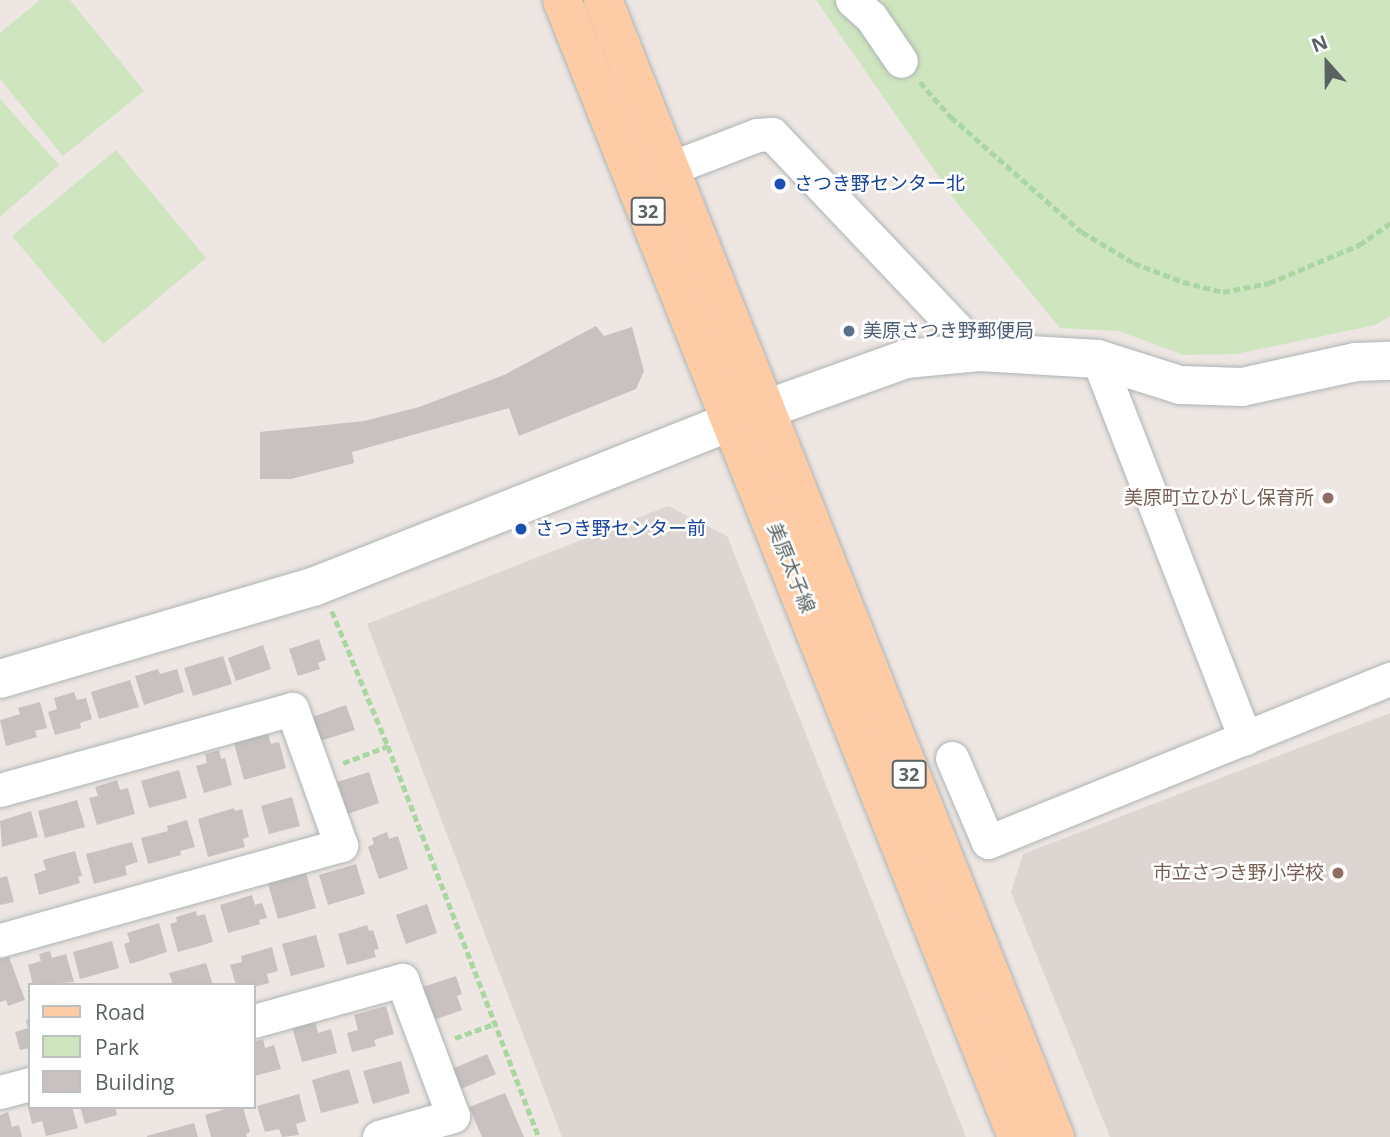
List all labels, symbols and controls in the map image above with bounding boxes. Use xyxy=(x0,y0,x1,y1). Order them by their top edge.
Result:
north arrow xyxy=(1292,28,1362,98)
text: N xyxy=(1308,28,1331,58)
place label: さつき野センター北 xyxy=(794,173,965,195)
marker: さつき野センター北 xyxy=(772,176,788,192)
road number: 32 xyxy=(630,196,666,226)
place label: 美原さつき野郵便局 xyxy=(863,320,1034,342)
marker: 美原さつき野郵便局 xyxy=(841,323,857,339)
place label: 美原町立ひがし保育所 xyxy=(1124,487,1314,509)
marker: 美原町立ひがし保育所 xyxy=(1320,490,1336,506)
place label: さつき野センター前 xyxy=(535,518,706,540)
street label: 美原太子線 xyxy=(763,520,819,616)
marker: さつき野センター前 xyxy=(513,521,529,537)
road number: 32 xyxy=(892,760,926,788)
place label: 市立さつき野小学校 xyxy=(1153,862,1324,884)
marker: 市立さつき野小学校 xyxy=(1330,865,1346,881)
legend xyxy=(28,983,256,1109)
text: Road xyxy=(95,998,145,1026)
text: Park xyxy=(95,1033,139,1061)
text: Building xyxy=(95,1068,174,1096)

